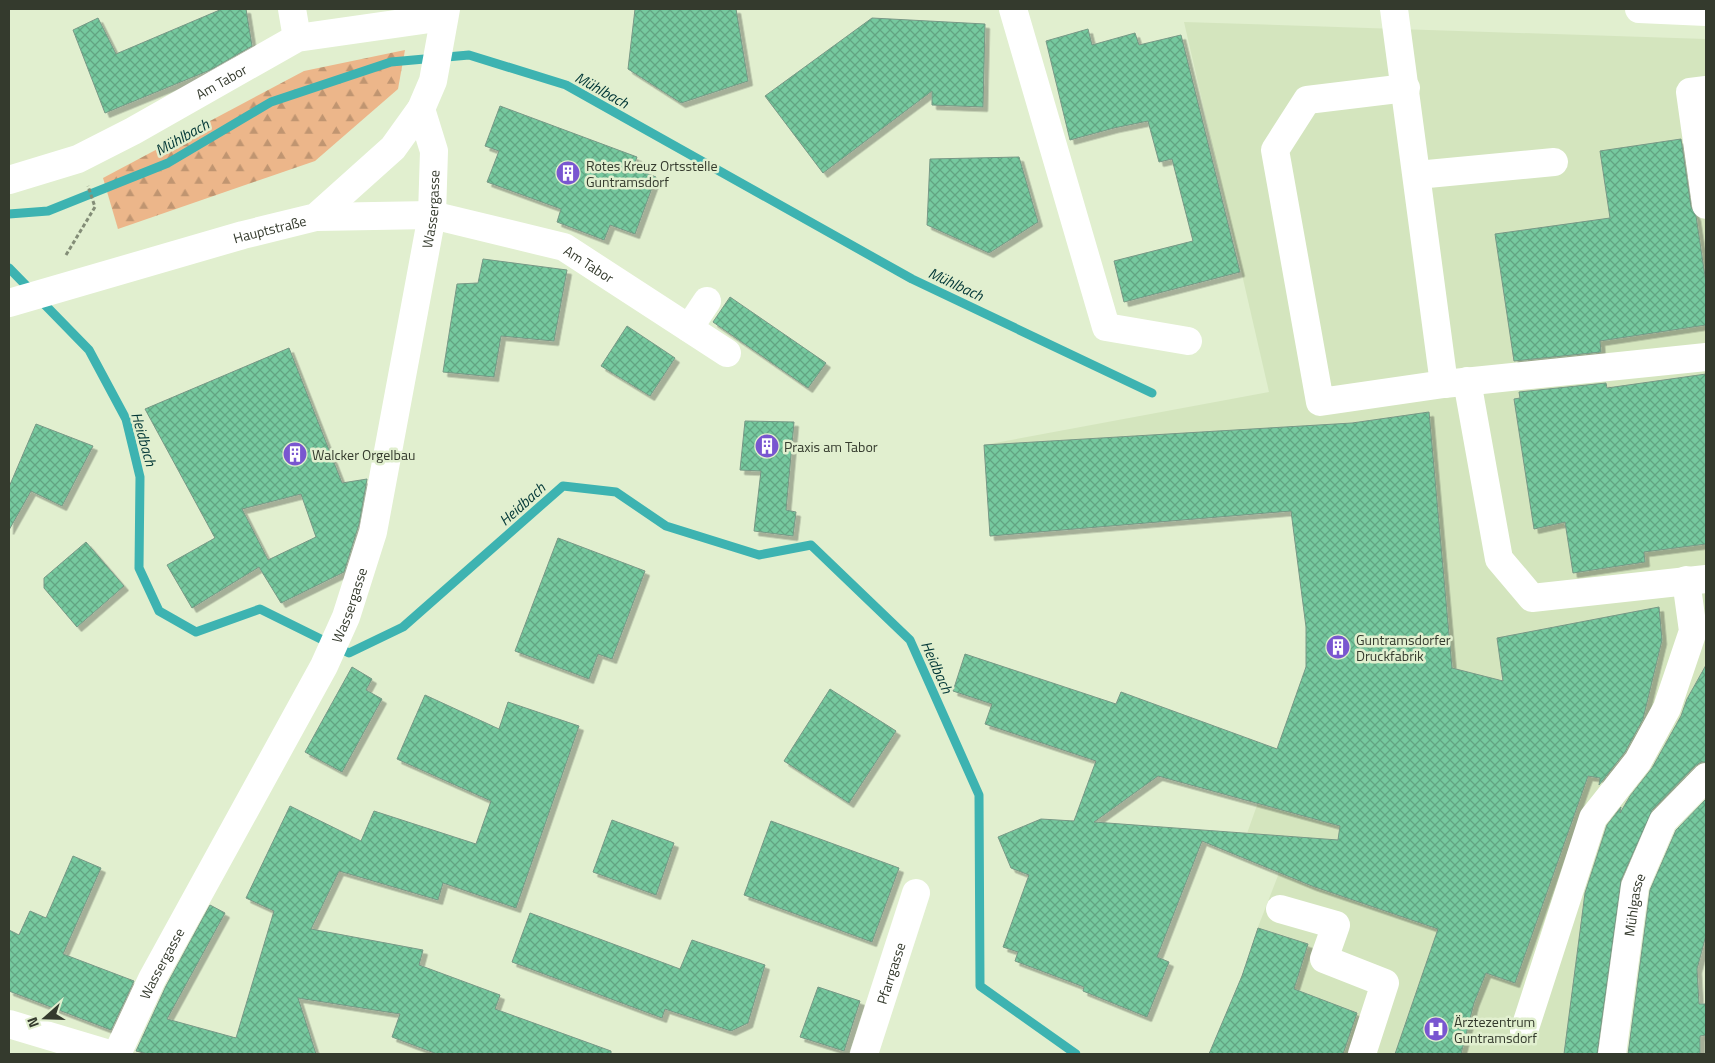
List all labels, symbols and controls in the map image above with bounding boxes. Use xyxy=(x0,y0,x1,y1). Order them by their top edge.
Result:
street label: Am Tabor xyxy=(191,58,251,104)
water label: Mühlbach xyxy=(571,66,634,114)
water label: Mühlbach xyxy=(151,113,214,161)
place label: Rotes Kreuz Ortsstelle Guntramsdorf xyxy=(586,155,718,192)
building icon: Rotes Kreuz Ortsstelle Guntramsdorf xyxy=(555,160,581,186)
street label: Wassergasse xyxy=(416,170,444,250)
street label: Hauptstraße xyxy=(230,209,308,248)
street label: Am Tabor xyxy=(560,239,619,288)
water label: Mühlbach xyxy=(925,261,988,307)
water label: Heidbach xyxy=(125,409,163,469)
building icon: Praxis am Tabor xyxy=(754,433,780,459)
place label: Praxis am Tabor xyxy=(784,436,878,457)
building icon: Walcker Orgelbau xyxy=(282,441,308,467)
place label: Walcker Orgelbau xyxy=(312,444,415,465)
water label: Heidbach xyxy=(494,477,551,531)
street label: Wassergasse xyxy=(325,565,372,646)
place label: Guntramsdorfer Druckfabrik xyxy=(1356,629,1451,666)
building icon: Guntramsdorfer Druckfabrik xyxy=(1325,634,1351,660)
water label: Heidbach xyxy=(915,637,959,697)
street label: Mühlgasse xyxy=(1618,869,1650,938)
street label: Wassergasse xyxy=(134,924,189,1002)
street label: Pfarrgasse xyxy=(870,939,910,1007)
north arrow xyxy=(20,993,70,1043)
place label: Ärztezentrum Guntramsdorf xyxy=(1454,1011,1537,1048)
text: N xyxy=(21,1014,44,1031)
hospital icon: Ärztezentrum Guntramsdorf xyxy=(1423,1016,1449,1042)

